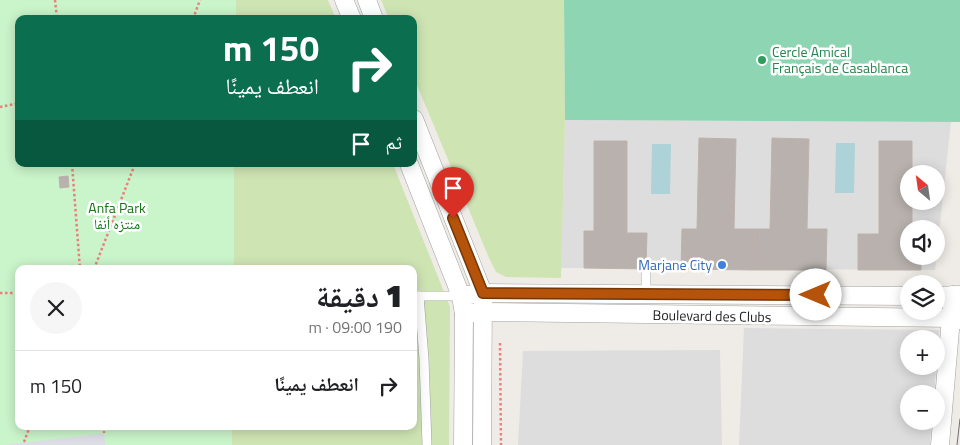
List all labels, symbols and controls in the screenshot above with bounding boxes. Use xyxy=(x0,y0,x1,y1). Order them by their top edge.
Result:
text: 150 m xyxy=(223,21,319,75)
icon: right xyxy=(337,35,402,100)
place label: Cercle Amical Français de Casablanca xyxy=(772,41,908,78)
marker: Cercle Amical Français de Casablanca xyxy=(756,54,768,66)
text: انعطف يمينًا xyxy=(225,69,319,103)
text: ثم xyxy=(385,127,402,156)
icon: arrive xyxy=(347,130,375,158)
north arrow xyxy=(900,165,945,210)
map controls xyxy=(900,165,945,430)
pin xyxy=(432,167,474,218)
icon: arrive xyxy=(439,174,467,202)
park label: Anfa Park منتزه أنفا xyxy=(88,197,146,234)
button: sound xyxy=(900,220,945,265)
place label: Marjane City xyxy=(638,254,712,275)
marker: Marjane City xyxy=(716,259,728,271)
position arrow xyxy=(789,268,841,320)
text: 1 دقيقة xyxy=(316,273,402,319)
button: layers xyxy=(900,275,945,320)
button: close xyxy=(30,282,82,334)
street label: Boulevard des Clubs xyxy=(653,304,772,327)
text: 190 m · 09:00 xyxy=(308,315,402,339)
button: + xyxy=(900,330,945,375)
text: انعطف يمينًا xyxy=(274,369,359,398)
text: 150 m xyxy=(30,371,82,400)
icon: right xyxy=(374,372,402,400)
button: − xyxy=(900,385,945,430)

